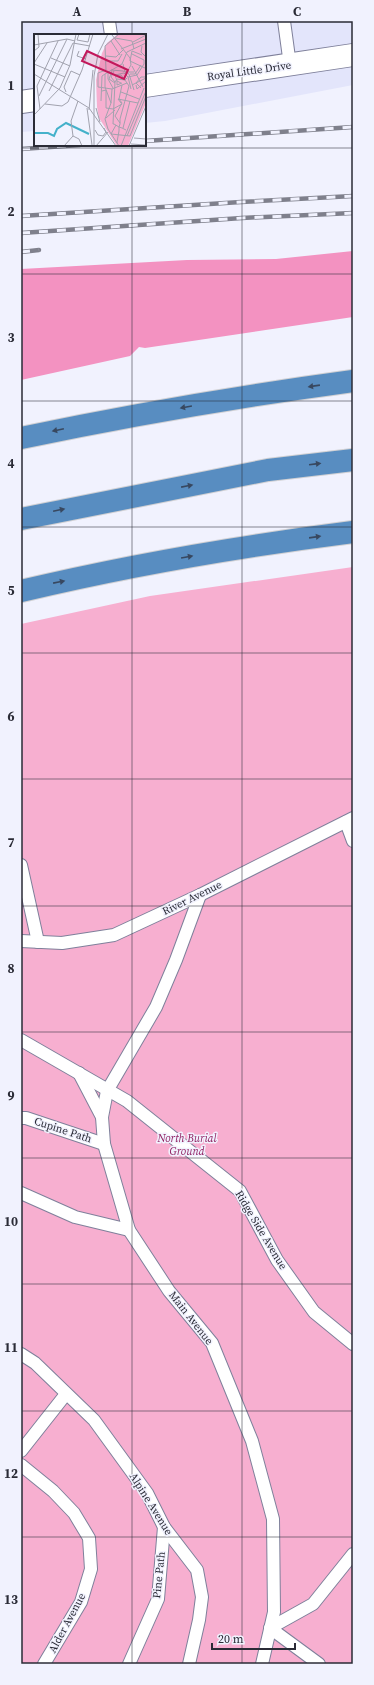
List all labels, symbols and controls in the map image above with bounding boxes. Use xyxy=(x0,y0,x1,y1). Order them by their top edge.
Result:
text: A xyxy=(73,3,82,20)
text: B xyxy=(183,3,192,20)
text: C xyxy=(293,3,301,20)
inset map xyxy=(34,34,146,146)
street label: Royal Little Drive xyxy=(206,58,292,84)
text: 1 xyxy=(7,77,15,94)
text: 2 xyxy=(7,203,15,220)
text: 3 xyxy=(7,329,15,346)
one-way arrow xyxy=(308,383,320,389)
one-way arrow xyxy=(180,404,192,410)
one-way arrow xyxy=(52,428,64,434)
text: 4 xyxy=(7,455,15,472)
one-way arrow xyxy=(309,461,321,467)
one-way arrow xyxy=(181,482,193,488)
one-way arrow xyxy=(53,507,65,513)
one-way arrow xyxy=(309,534,321,540)
one-way arrow xyxy=(181,554,193,560)
one-way arrow xyxy=(53,579,65,585)
text: 5 xyxy=(7,582,15,599)
text: 6 xyxy=(7,708,15,725)
text: 7 xyxy=(7,834,15,851)
street label: River Avenue xyxy=(160,877,225,919)
text: 8 xyxy=(7,960,15,977)
text: 9 xyxy=(7,1087,15,1104)
street label: Cupine Path xyxy=(32,1114,94,1147)
park label: North Burial Ground xyxy=(156,1131,218,1159)
street label: Ridge Side Avenue xyxy=(231,1188,291,1273)
text: 10 xyxy=(4,1213,18,1230)
street label: Main Avenue xyxy=(165,1288,217,1348)
text: 11 xyxy=(4,1339,18,1356)
text: 12 xyxy=(4,1465,18,1482)
street label: Alpine Avenue xyxy=(126,1470,176,1538)
street label: Pine Path xyxy=(149,1550,169,1599)
street label: Alder Avenue xyxy=(45,1590,89,1656)
text: 13 xyxy=(4,1591,18,1608)
scale bar xyxy=(212,1625,295,1651)
text: 20 m xyxy=(218,1631,244,1647)

